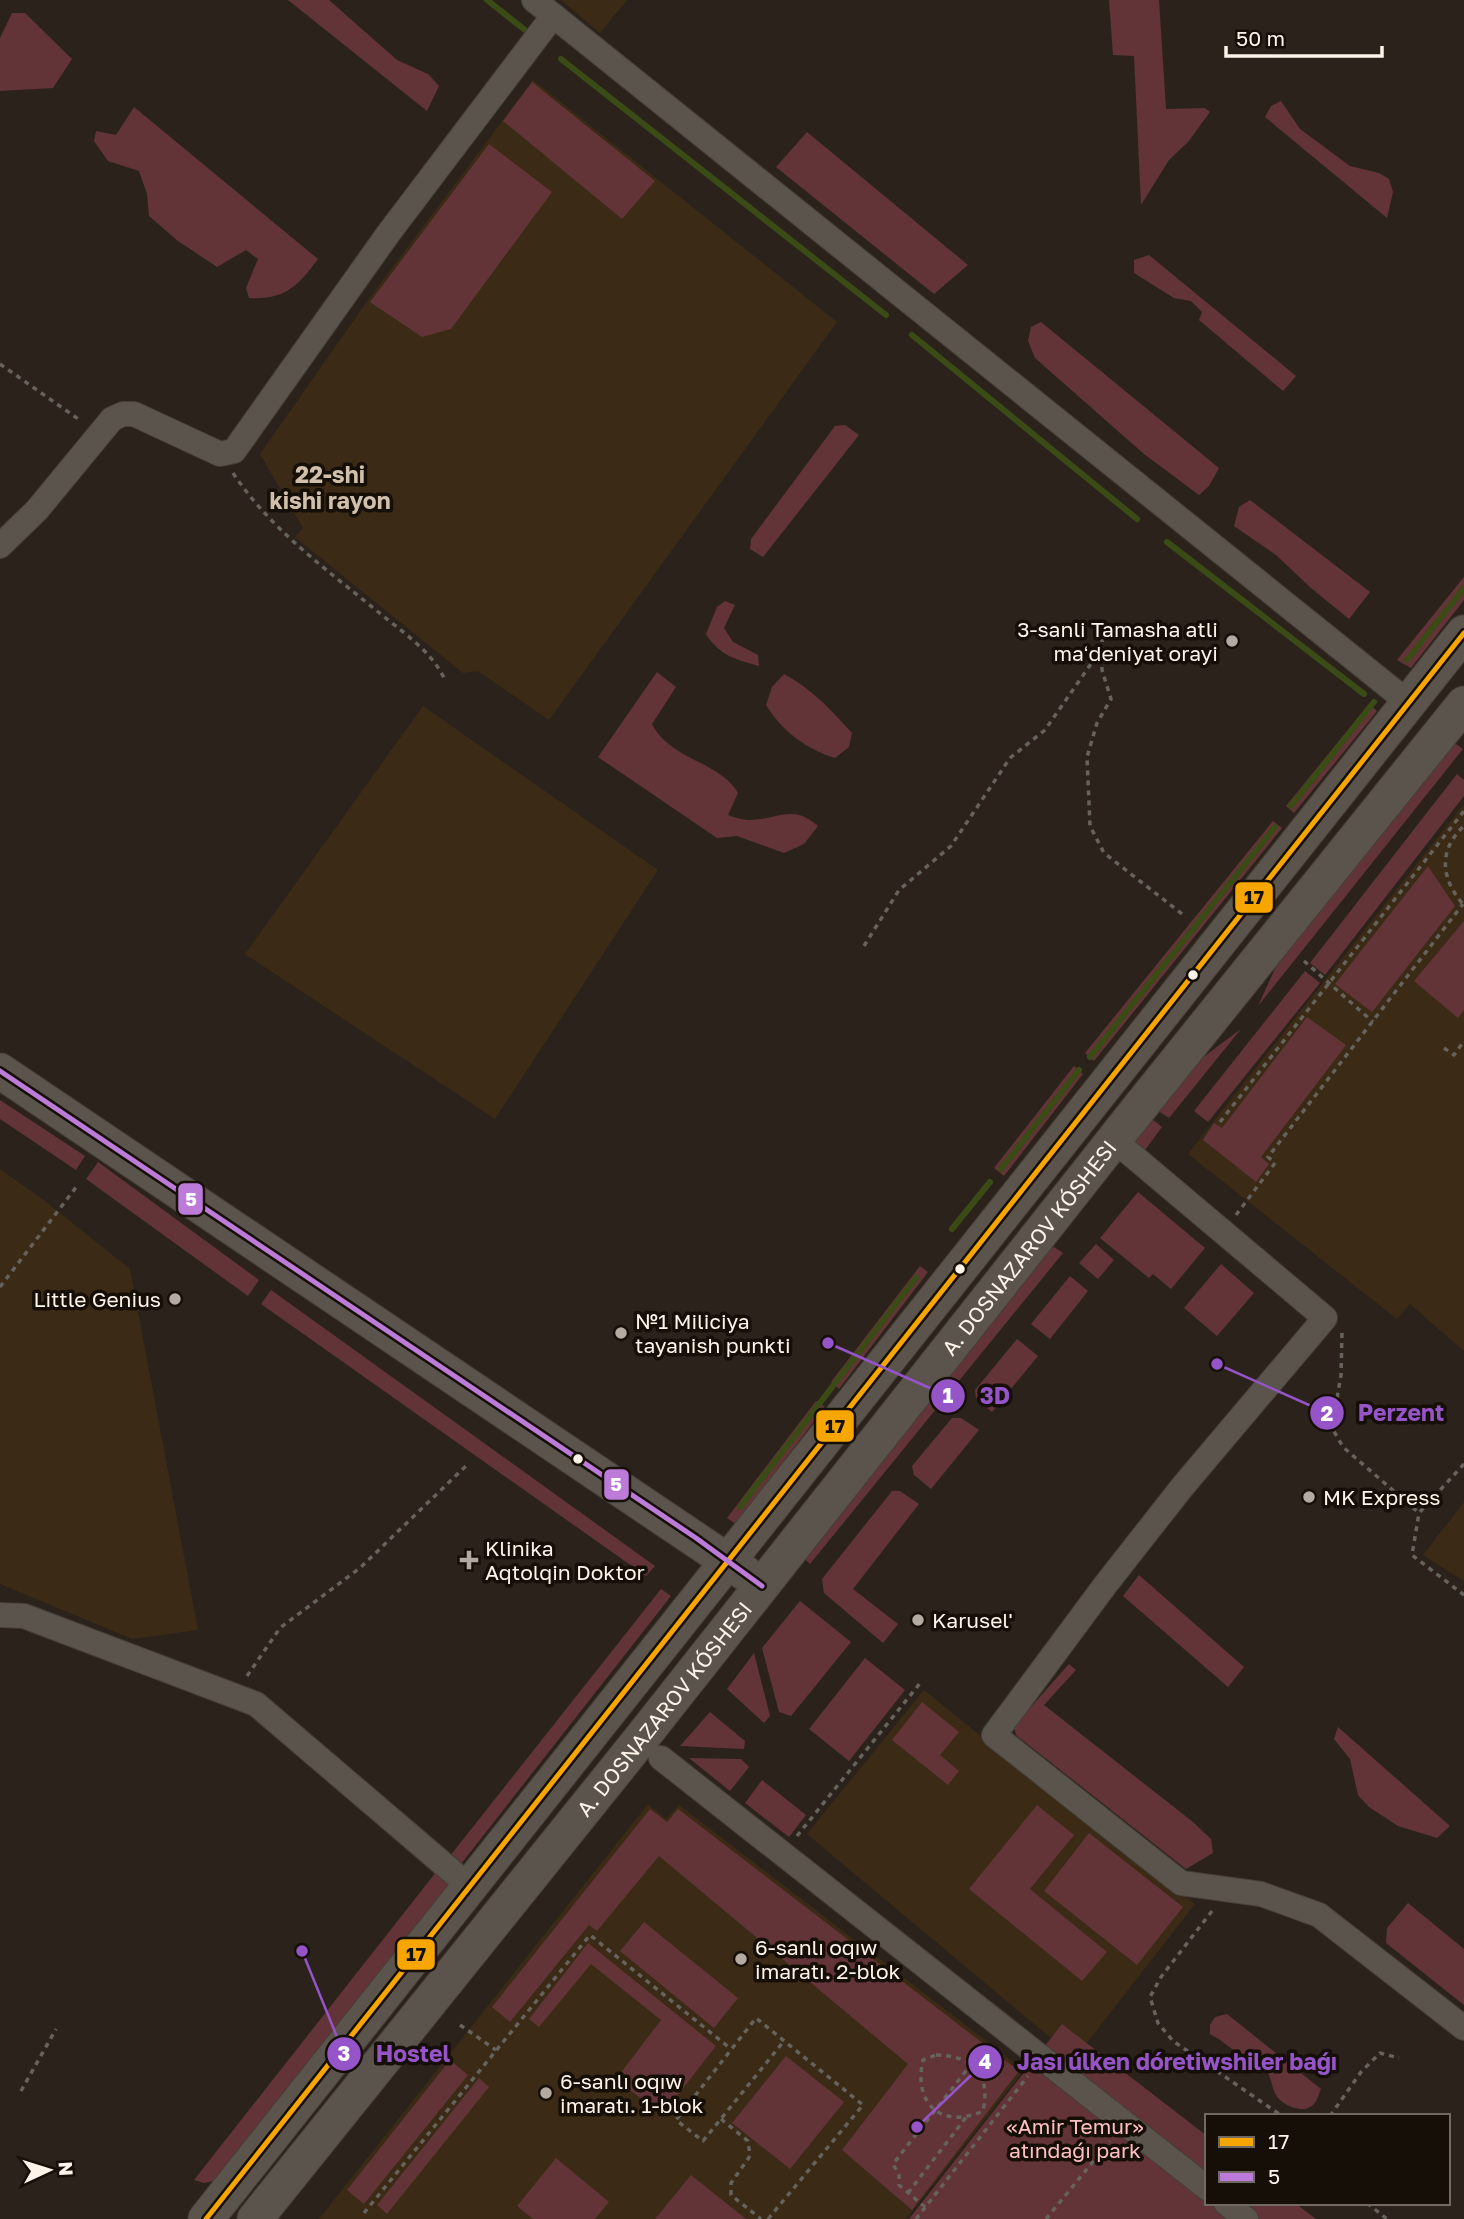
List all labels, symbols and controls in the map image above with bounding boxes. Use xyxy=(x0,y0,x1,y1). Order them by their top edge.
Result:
scale bar xyxy=(1226,14,1382,58)
text: 50 m xyxy=(1236,25,1285,51)
district label: 22-shi kishi rayon xyxy=(269,460,391,514)
place label: 3-sanli Tamasha atli maʻdeniyat orayi xyxy=(1017,616,1218,666)
marker: 3-sanli Tamasha atli maʻdeniyat orayi xyxy=(1224,633,1240,649)
line badge: 17 xyxy=(1234,881,1274,914)
text: 17 xyxy=(1244,885,1264,908)
unlabelled marker xyxy=(1186,968,1200,982)
street label: A. DOSNAZAROV KÓSHESI xyxy=(936,1135,1122,1360)
line badge: 5 xyxy=(177,1182,204,1216)
text: 5 xyxy=(185,1187,197,1210)
unlabelled marker xyxy=(953,1262,967,1276)
place label: Little Genius xyxy=(34,1286,161,1312)
marker: Little Genius xyxy=(167,1291,183,1307)
place label: №1 Miliciya tayanish punkti xyxy=(635,1308,791,1358)
marker: №1 Miliciya tayanish punkti xyxy=(613,1325,629,1341)
callout: 3D xyxy=(930,1374,1024,1418)
text: 3D xyxy=(980,1381,1010,1409)
text: 1 xyxy=(943,1382,954,1408)
callout: Perzent xyxy=(1309,1391,1458,1435)
text: Perzent xyxy=(1358,1398,1444,1426)
text: 2 xyxy=(1321,1400,1334,1426)
line badge: 17 xyxy=(815,1409,855,1443)
text: 17 xyxy=(825,1414,845,1437)
unlabelled marker xyxy=(571,1452,585,1466)
line badge: 5 xyxy=(603,1468,630,1501)
text: 5 xyxy=(610,1472,622,1495)
place label: MK Express xyxy=(1323,1484,1441,1510)
marker: MK Express xyxy=(1301,1489,1317,1505)
place label: Klinika Aqtolqin Doktor xyxy=(485,1535,645,1585)
marker: Klinika Aqtolqin Doktor xyxy=(459,1550,479,1570)
street label: A. DOSNAZAROV KÓSHESI xyxy=(571,1596,757,1821)
place label: Karusel' xyxy=(932,1607,1013,1633)
marker: Karusel' xyxy=(910,1612,926,1628)
place label: 6-sanlı oqıw imaratı. 2-blok xyxy=(755,1934,900,1984)
line badge: 17 xyxy=(396,1938,436,1971)
text: 17 xyxy=(406,1942,426,1965)
marker: 6-sanlı oqıw imaratı. 2-blok xyxy=(733,1951,749,1967)
callout: Hostel xyxy=(327,2032,464,2076)
text: Hostel xyxy=(376,2039,451,2067)
text: 3 xyxy=(338,2040,350,2066)
callout: Jası úlken dóretiwshiler baǵı xyxy=(968,2040,1351,2084)
text: Jası úlken dóretiwshiler baǵı xyxy=(1017,2047,1337,2075)
text: 4 xyxy=(978,2048,992,2074)
place label: 6-sanlı oqıw imaratı. 1-blok xyxy=(560,2068,703,2118)
marker: 6-sanlı oqıw imaratı. 1-blok xyxy=(538,2085,554,2101)
park label: «Amir Temur» atındaǵı park xyxy=(1006,2113,1144,2163)
legend xyxy=(1205,2114,1450,2205)
text: 17 xyxy=(1268,2128,1289,2154)
north arrow xyxy=(14,2135,84,2205)
text: N xyxy=(54,2161,78,2177)
text: 5 xyxy=(1268,2163,1280,2189)

